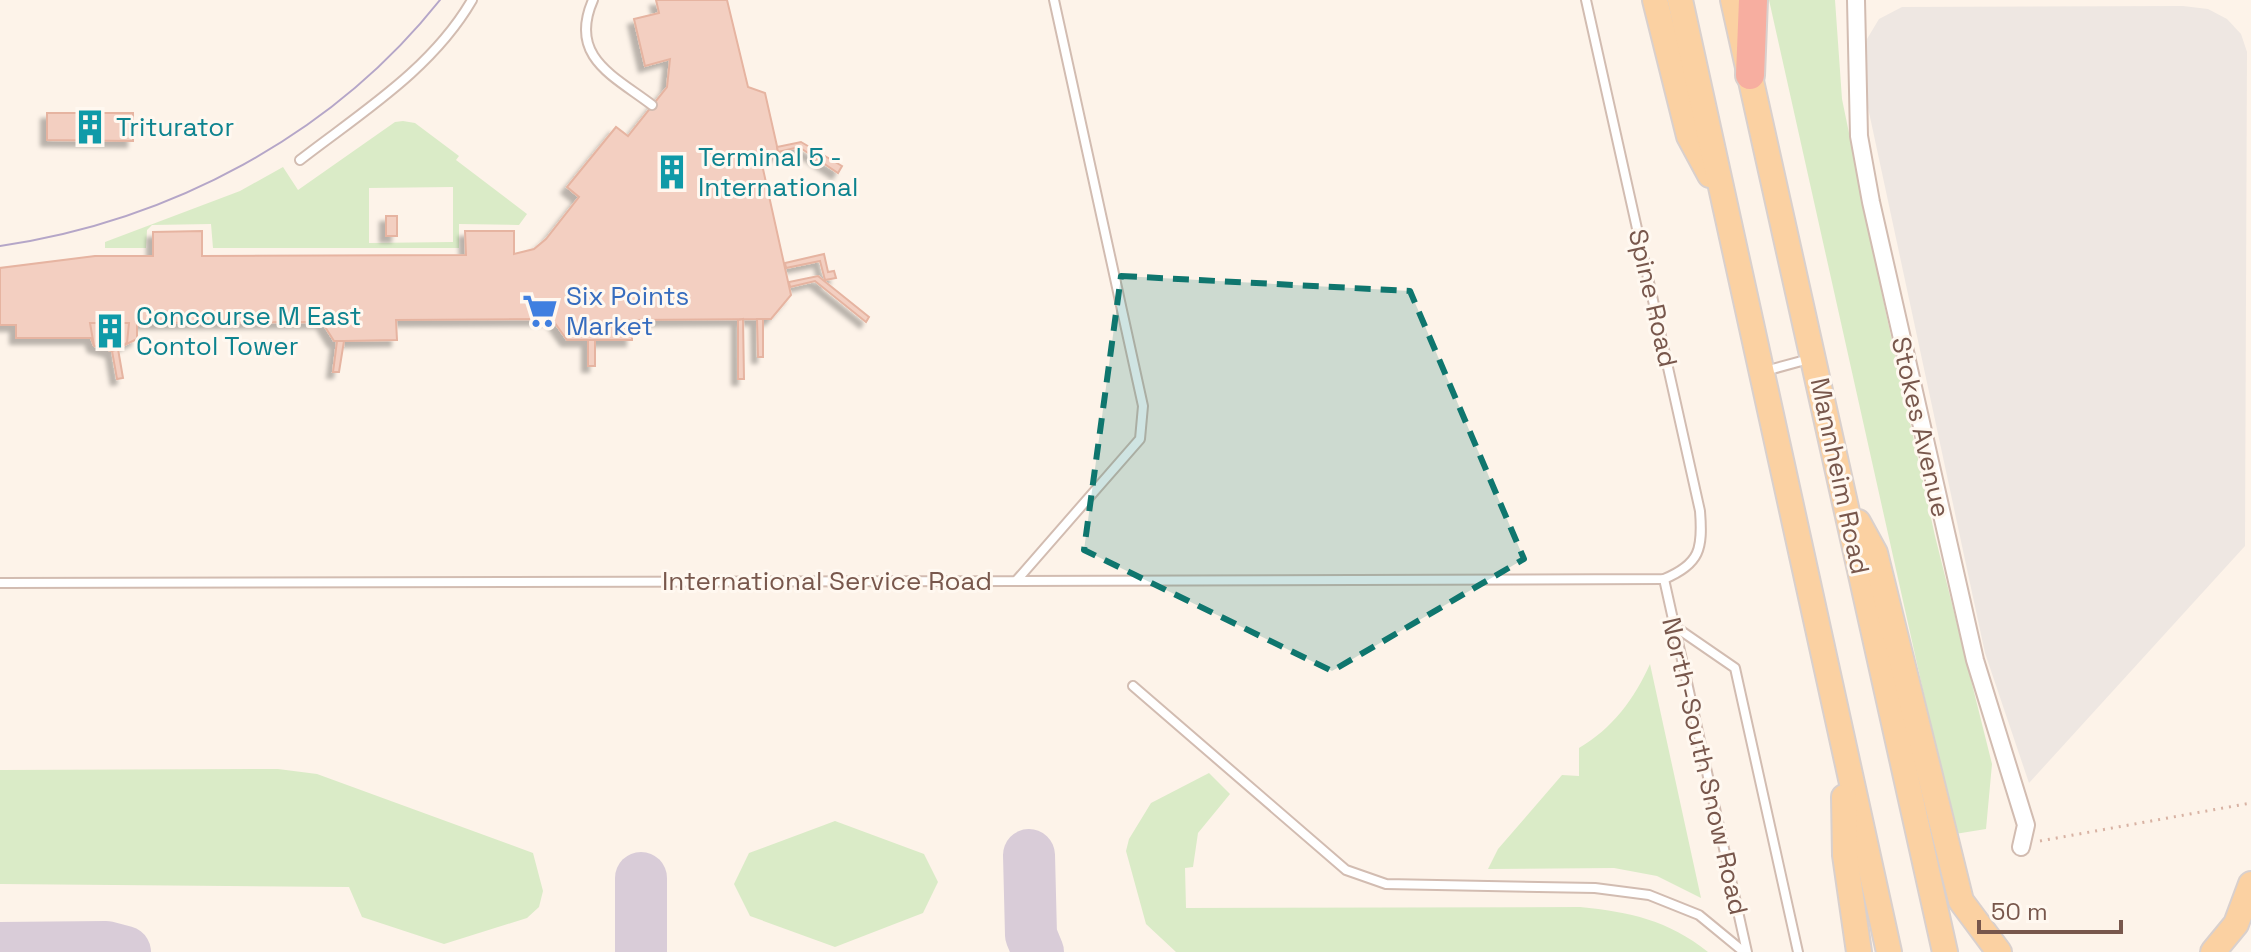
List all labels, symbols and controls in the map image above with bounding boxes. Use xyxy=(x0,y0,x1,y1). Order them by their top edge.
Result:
building icon: Triturator xyxy=(71,108,109,146)
place label: Triturator xyxy=(116,110,234,144)
place label: Terminal 5 - International xyxy=(698,140,858,204)
building icon: Terminal 5 - International xyxy=(653,153,691,191)
street label: Spine Road xyxy=(1621,226,1685,370)
place label: Six Points Market xyxy=(566,279,689,343)
supermarket icon: Six Points Market xyxy=(521,292,559,330)
place label: Concourse M East Contol Tower xyxy=(136,299,362,363)
building icon: Concourse M East Contol Tower xyxy=(91,312,129,350)
street label: Stokes Avenue xyxy=(1884,334,1958,520)
street label: Mannheim Road xyxy=(1803,375,1877,577)
street label: International Service Road xyxy=(662,564,992,598)
street label: North-South Snow Road xyxy=(1654,614,1756,918)
scale bar xyxy=(1979,884,2121,934)
text: 50 m xyxy=(1991,896,2048,927)

